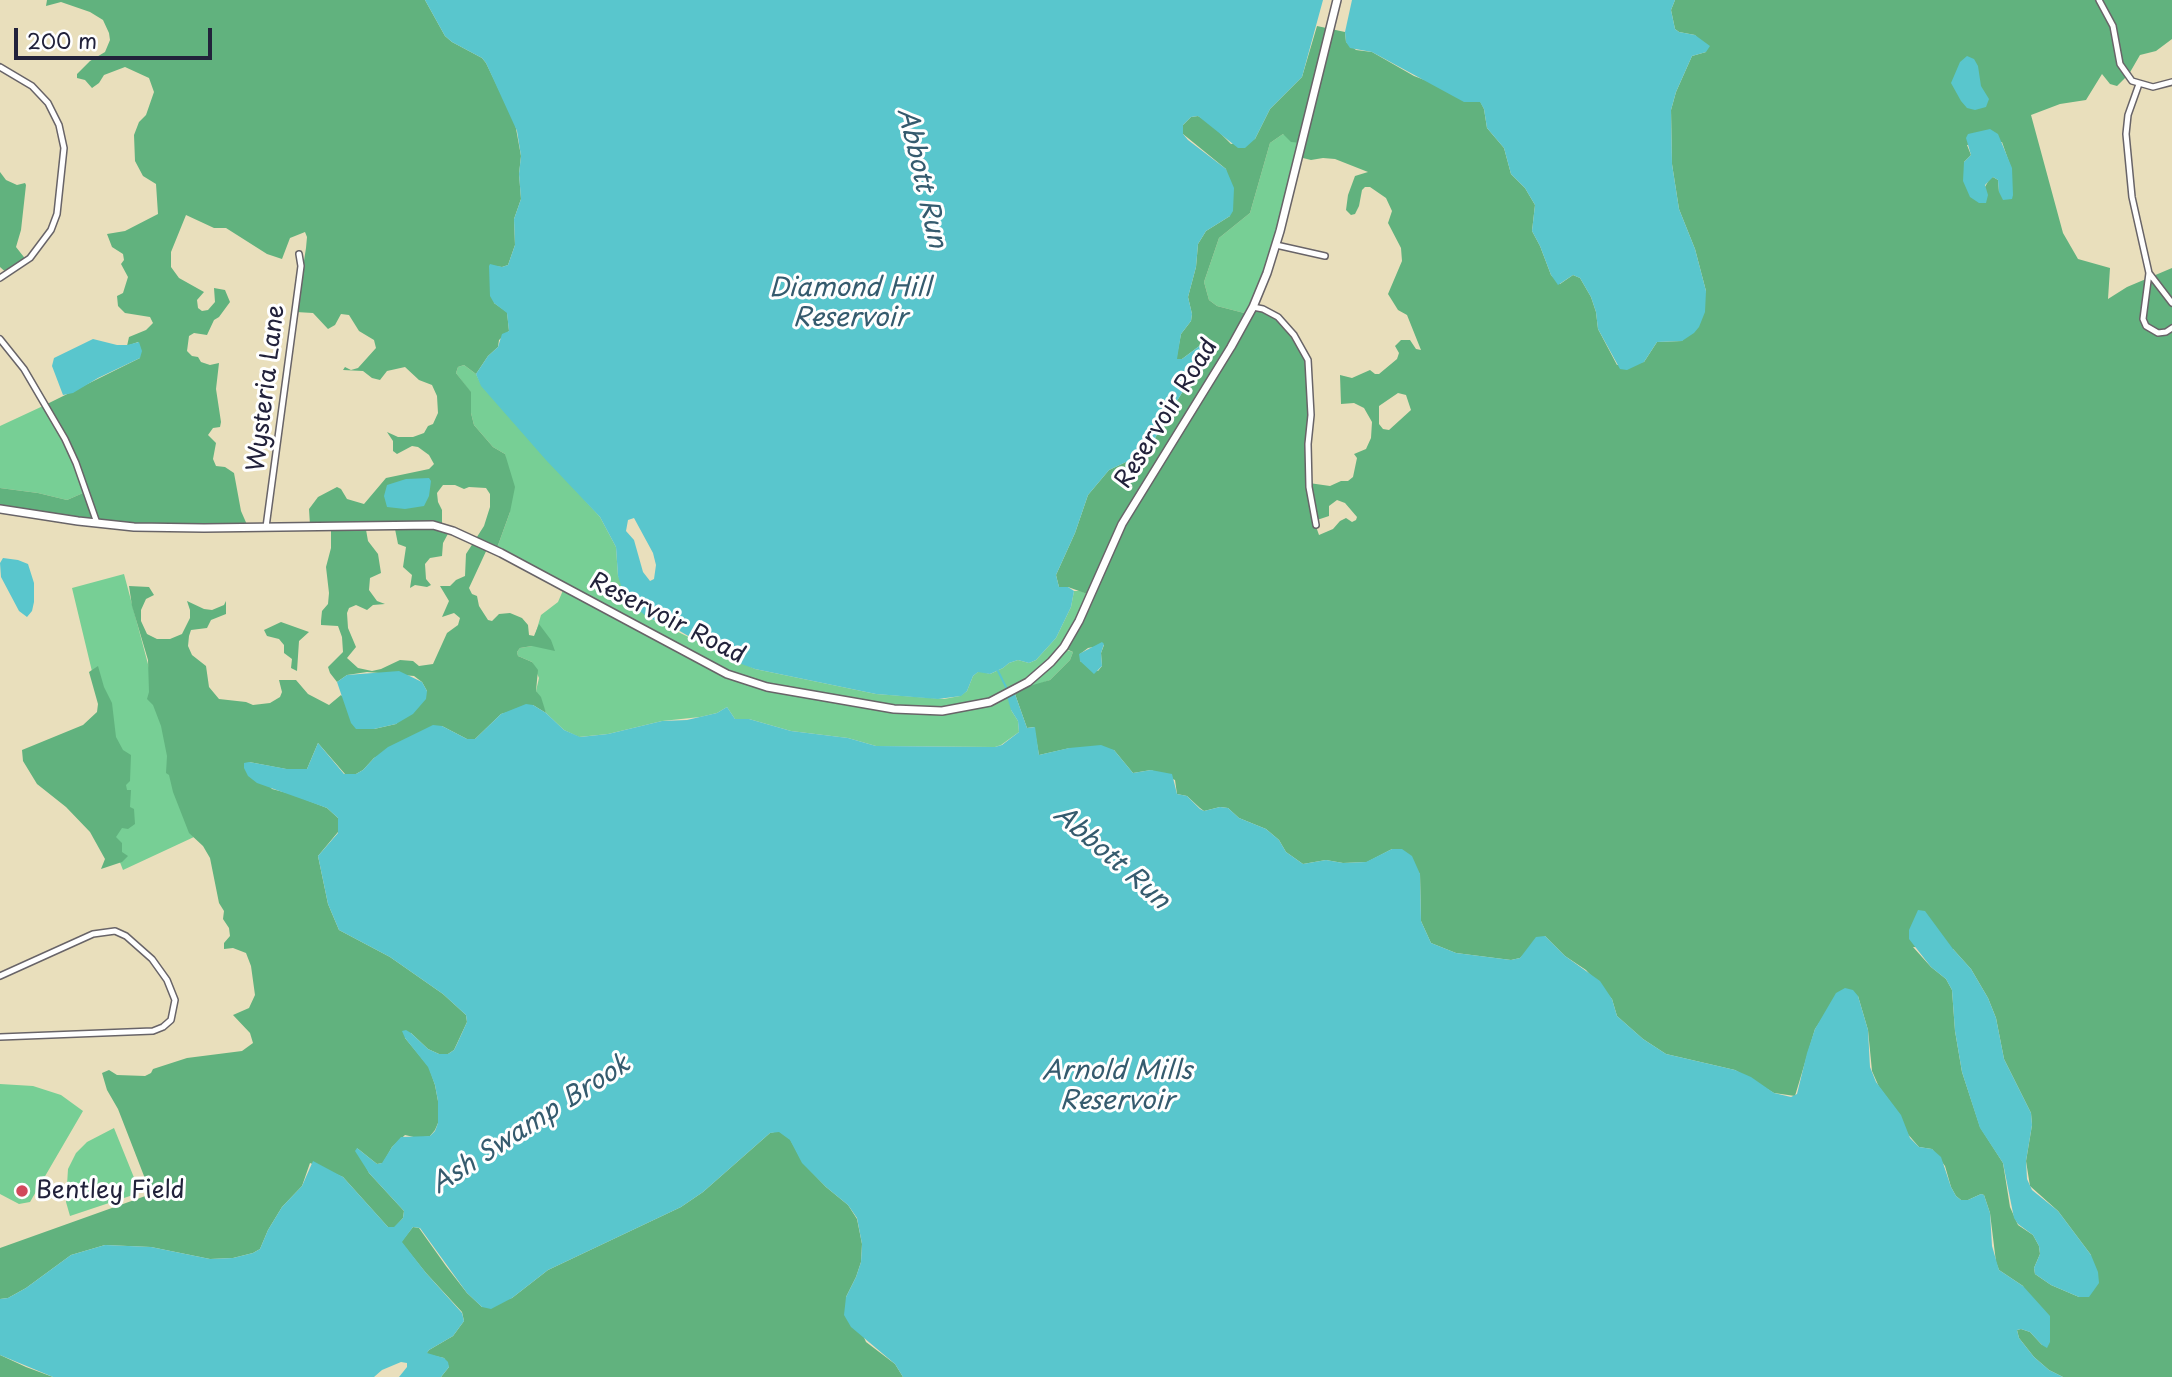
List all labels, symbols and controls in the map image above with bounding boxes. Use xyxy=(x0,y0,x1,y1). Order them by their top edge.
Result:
scale bar xyxy=(18,14,215,58)
text: 200 m xyxy=(27,24,97,56)
water label: Abbott Run xyxy=(890,105,952,251)
water label: Diamond Hill Reservoir xyxy=(769,273,931,334)
street label: Wysteria Lane xyxy=(242,303,292,473)
street label: Reservoir Road xyxy=(1109,334,1225,494)
street label: Reservoir Road xyxy=(584,567,750,671)
water label: Abbott Run xyxy=(1047,799,1175,917)
water label: Ash Swamp Brook xyxy=(426,1049,636,1201)
water label: Arnold Mills Reservoir xyxy=(1042,1056,1192,1118)
place label: Bentley Field xyxy=(36,1177,185,1205)
marker: Bentley Field xyxy=(14,1183,30,1199)

